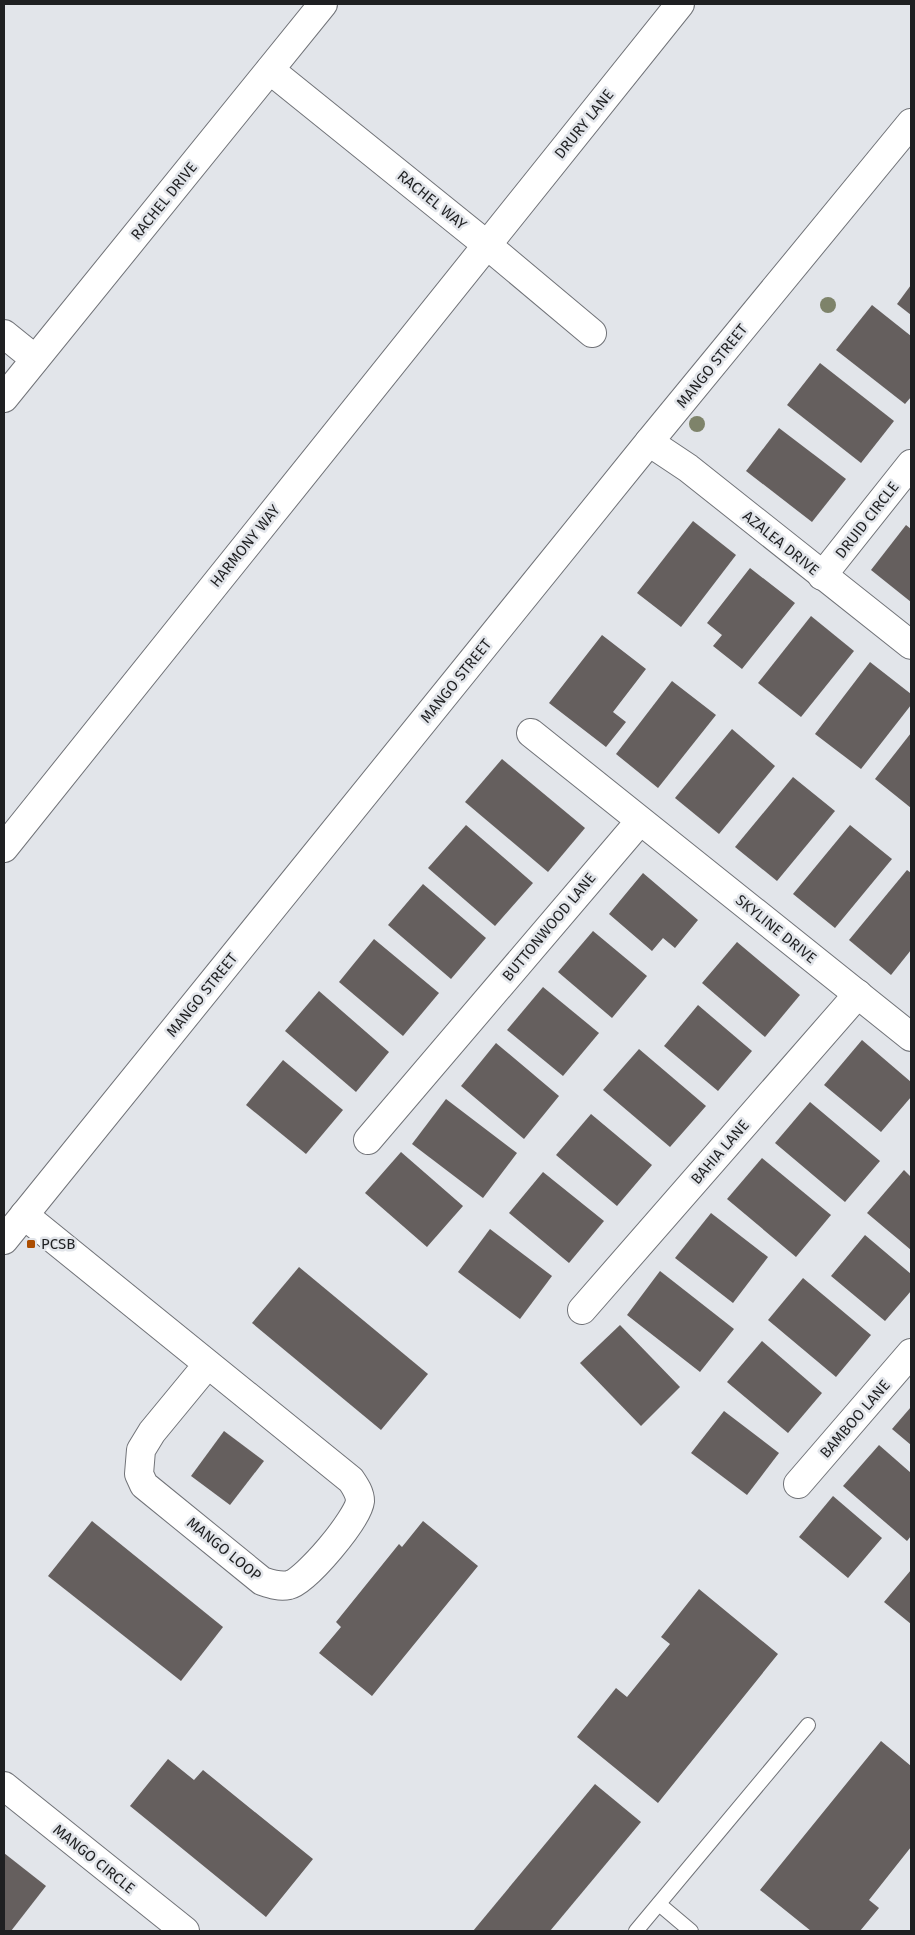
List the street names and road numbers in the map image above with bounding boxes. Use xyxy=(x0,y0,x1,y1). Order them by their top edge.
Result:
street label: DRURY LANE xyxy=(551,86,617,162)
street label: RACHEL DRIVE xyxy=(127,158,201,244)
street label: RACHEL WAY xyxy=(394,167,471,234)
street label: MANGO STREET xyxy=(673,320,751,412)
street label: DRUID CIRCLE xyxy=(832,478,902,562)
street label: HARMONY WAY xyxy=(206,501,284,591)
street label: AZALEA DRIVE xyxy=(739,507,823,579)
street label: MANGO STREET xyxy=(417,635,495,727)
street label: BUTTONWOOD LANE xyxy=(498,869,600,985)
street label: SKYLINE DRIVE xyxy=(732,891,820,967)
street label: MANGO STREET xyxy=(163,949,241,1041)
street label: BAHIA LANE xyxy=(687,1116,753,1188)
street label: BAMBOO LANE xyxy=(816,1376,894,1462)
street label: MANGO LOOP xyxy=(183,1513,265,1585)
street label: MANGO CIRCLE xyxy=(49,1821,139,1897)

